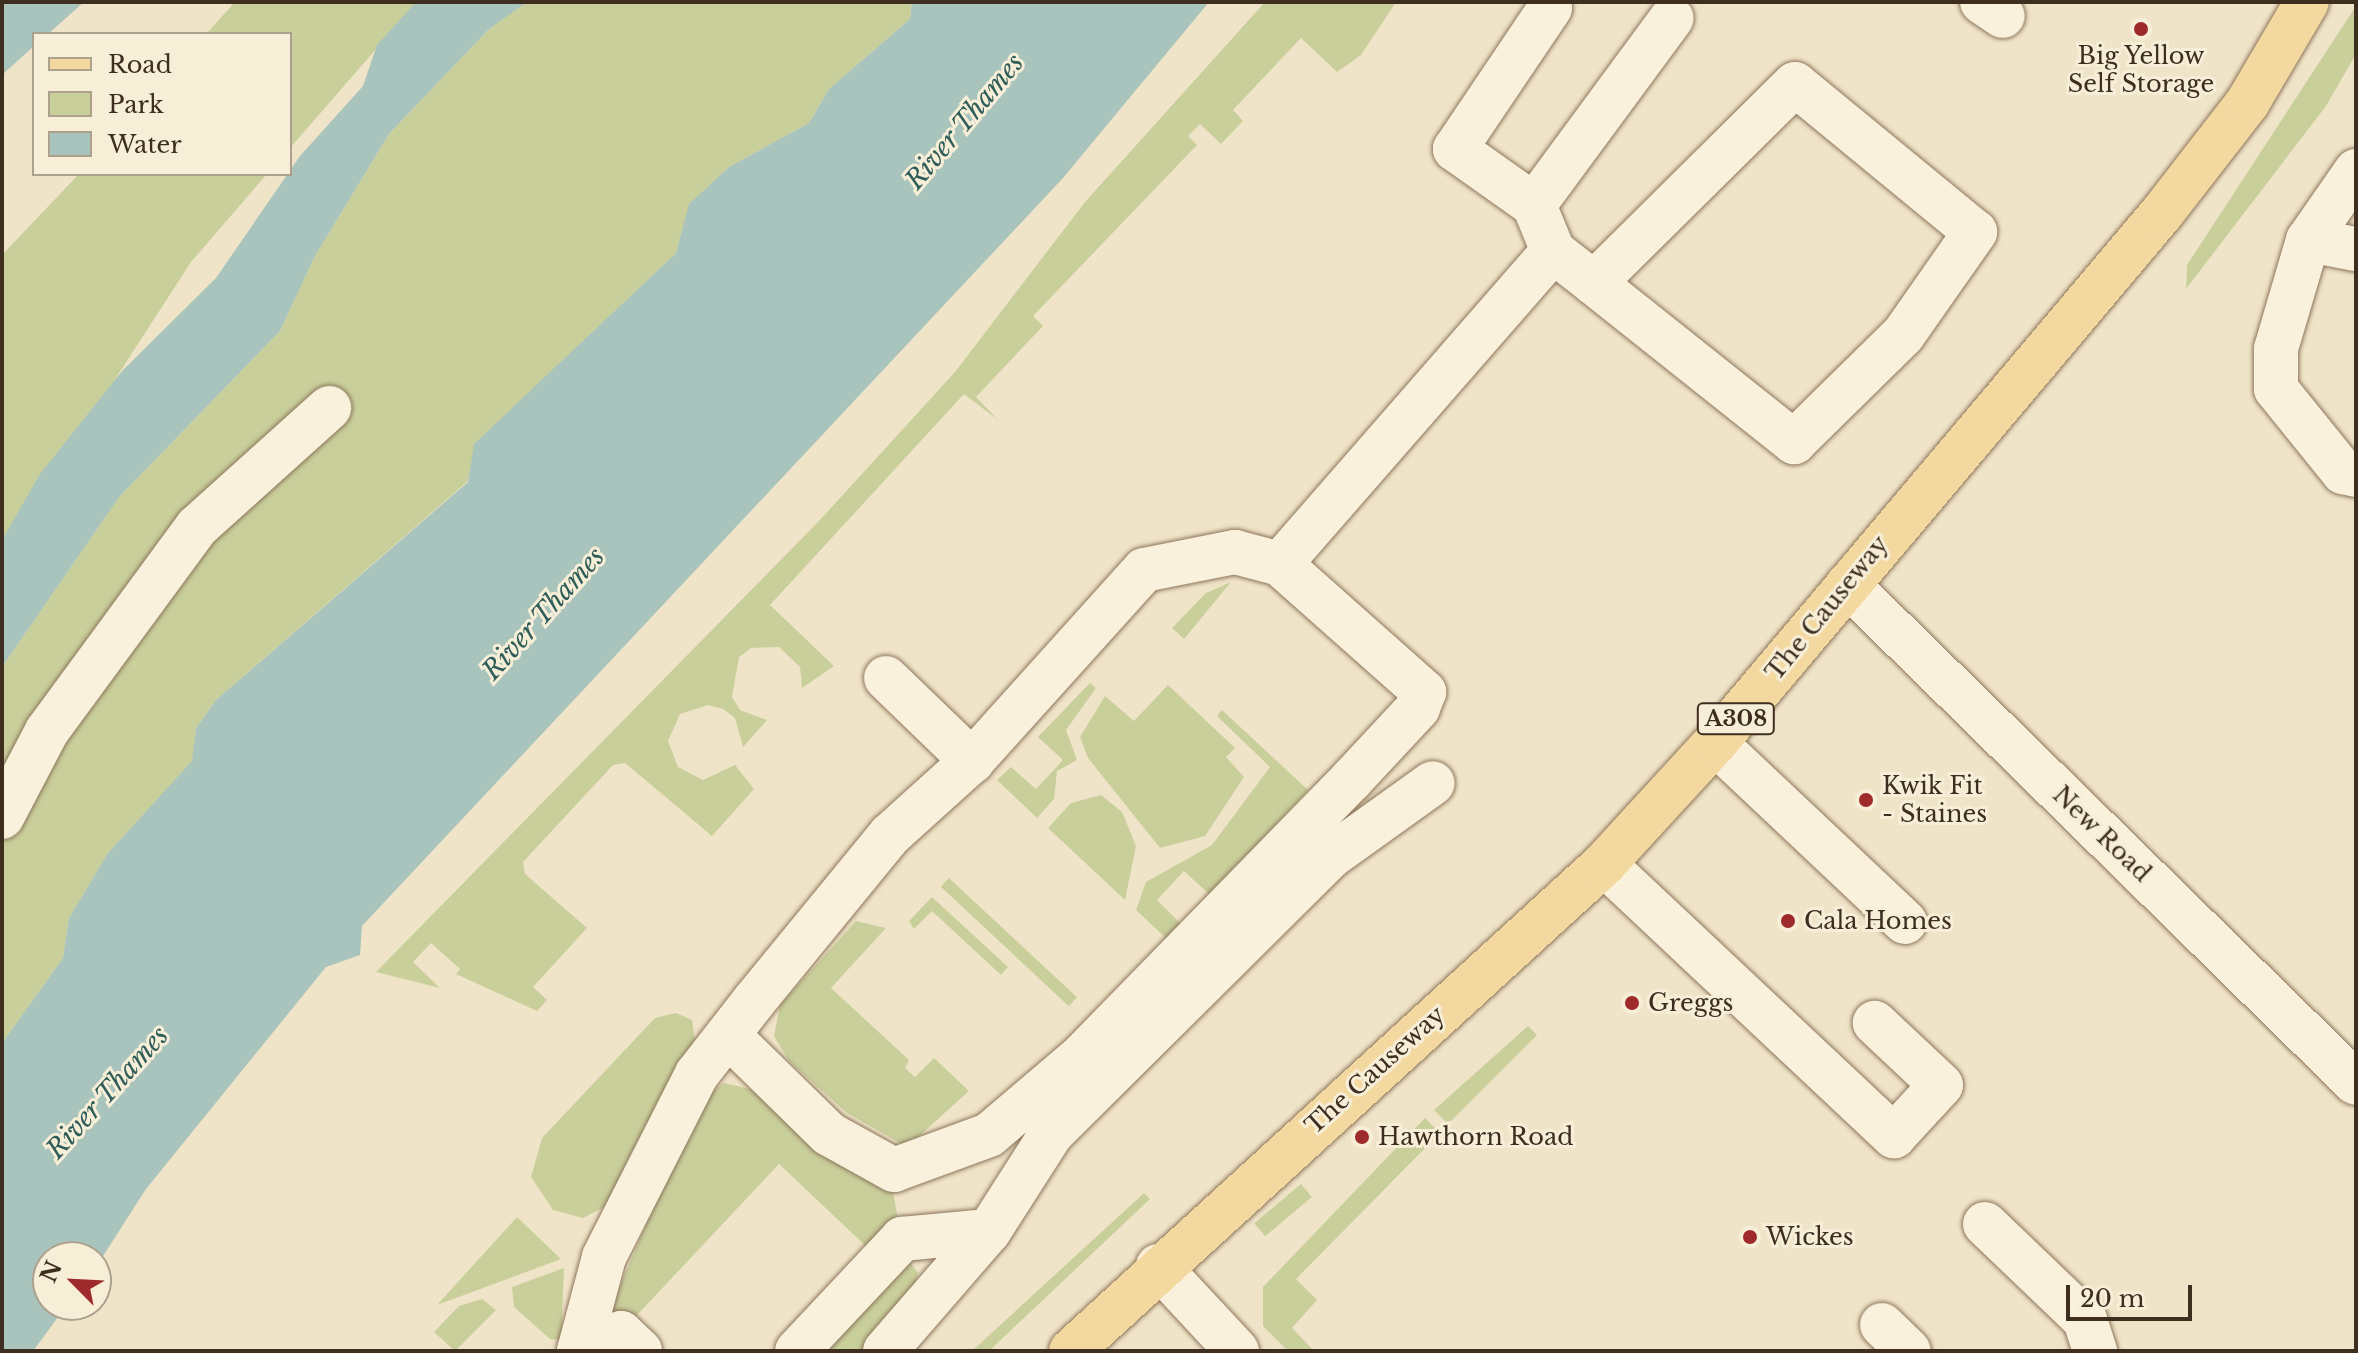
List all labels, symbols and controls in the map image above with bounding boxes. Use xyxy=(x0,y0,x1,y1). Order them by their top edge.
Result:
marker: Big Yellow Self Storage xyxy=(2132,20,2150,38)
legend xyxy=(32,32,292,176)
place label: Big Yellow Self Storage xyxy=(2068,42,2214,98)
water label: River Thames xyxy=(899,47,1031,197)
text: Road xyxy=(108,50,172,79)
text: Park xyxy=(108,90,164,119)
text: Water xyxy=(108,130,182,159)
street label: The Causeway xyxy=(1760,530,1894,686)
water label: River Thames xyxy=(476,541,612,687)
road number: A308 xyxy=(1696,701,1776,737)
place label: Kwik Fit - Staines xyxy=(1882,772,1987,828)
street label: New Road xyxy=(2047,780,2157,888)
marker: Kwik Fit - Staines xyxy=(1857,791,1875,809)
place label: Cala Homes xyxy=(1804,907,1952,935)
marker: Cala Homes xyxy=(1779,912,1797,930)
place label: Greggs xyxy=(1648,989,1733,1017)
marker: Greggs xyxy=(1623,994,1641,1012)
street label: The Causeway xyxy=(1299,1000,1451,1140)
water label: River Thames xyxy=(40,1020,176,1166)
place label: Hawthorn Road xyxy=(1378,1123,1573,1151)
marker: Hawthorn Road xyxy=(1353,1128,1371,1146)
place label: Wickes xyxy=(1766,1223,1854,1251)
marker: Wickes xyxy=(1741,1228,1759,1246)
north arrow xyxy=(32,1241,112,1321)
text: N xyxy=(35,1257,68,1287)
scale bar xyxy=(2070,1269,2196,1319)
text: 20 m xyxy=(2080,1284,2145,1313)

